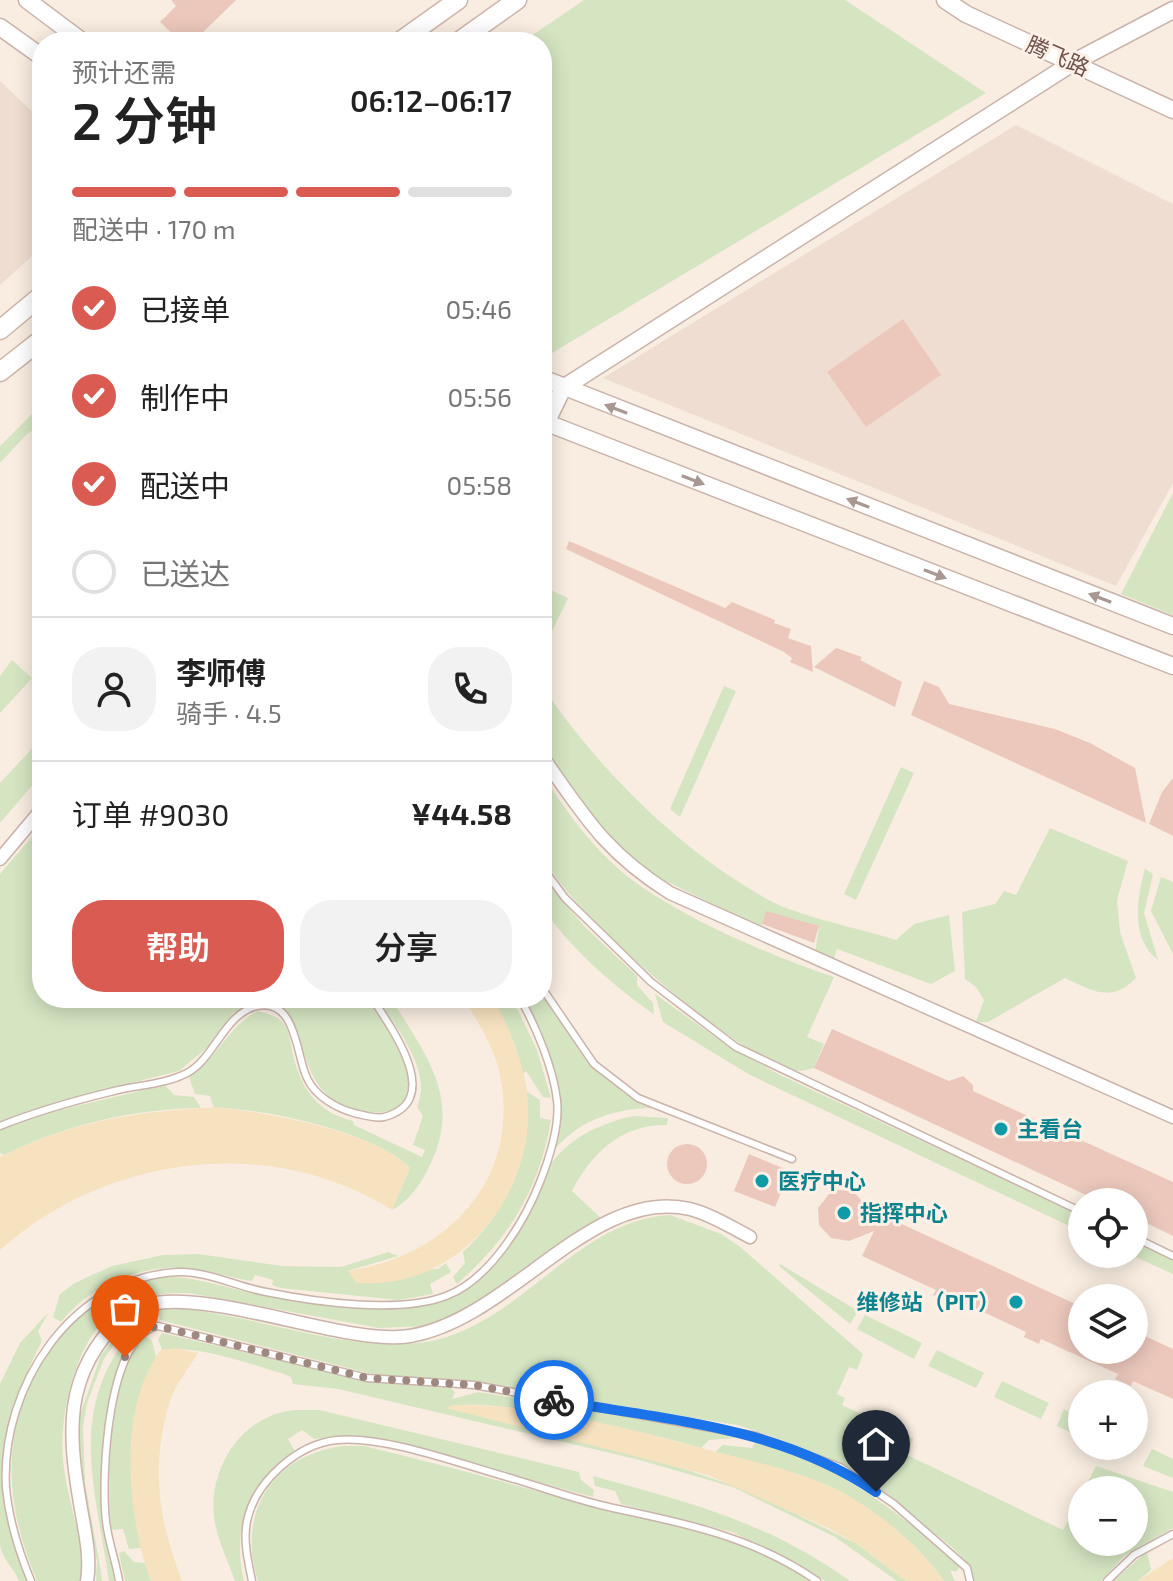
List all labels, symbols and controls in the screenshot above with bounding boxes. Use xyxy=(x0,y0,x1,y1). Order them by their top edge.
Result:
street label: 腾飞路 xyxy=(1023,30,1094,80)
text: 预计还需 xyxy=(72,56,176,87)
text: 06:12–06:17 xyxy=(350,82,512,118)
text: 2 分钟 xyxy=(72,88,217,150)
text: 配送中 · 170 m xyxy=(72,213,236,244)
icon: check xyxy=(72,286,116,330)
text: 已接单 xyxy=(140,291,230,327)
text: 05:46 xyxy=(445,293,512,324)
icon: check xyxy=(72,374,116,418)
text: 制作中 xyxy=(140,379,230,415)
text: 05:56 xyxy=(447,381,512,412)
one-way arrow xyxy=(604,402,628,415)
icon: check xyxy=(72,462,116,506)
text: 配送中 xyxy=(140,467,230,503)
text: 05:58 xyxy=(447,469,512,500)
one-way arrow xyxy=(681,474,705,487)
one-way arrow xyxy=(846,496,870,509)
text: 已送达 xyxy=(140,555,230,591)
one-way arrow xyxy=(923,568,947,581)
one-way arrow xyxy=(1088,591,1112,604)
button: person xyxy=(72,647,156,731)
button: phone xyxy=(428,647,512,731)
text: 李师傅 xyxy=(176,654,266,690)
text: 骑手 · 4.5 xyxy=(176,697,282,728)
text: ¥44.58 xyxy=(411,795,512,831)
text: 订单 #9030 xyxy=(72,796,229,832)
button: 帮助 xyxy=(72,900,284,992)
button: 分享 xyxy=(300,900,512,992)
place label: 主看台 xyxy=(1017,1115,1083,1141)
marker: 主看台 xyxy=(992,1120,1010,1138)
place label: 医疗中心 xyxy=(778,1167,866,1193)
marker: 医疗中心 xyxy=(753,1172,771,1190)
map controls xyxy=(1068,1188,1148,1556)
button: locate xyxy=(1068,1188,1148,1268)
place label: 指挥中心 xyxy=(860,1199,948,1225)
marker: 指挥中心 xyxy=(835,1204,853,1222)
pin xyxy=(91,1275,159,1357)
button: layers xyxy=(1068,1284,1148,1364)
icon: bag xyxy=(103,1287,147,1331)
place label: 维修站（PIT） xyxy=(857,1288,1000,1314)
marker: 维修站（PIT） xyxy=(1007,1293,1025,1311)
courier xyxy=(514,1360,594,1440)
icon: bike xyxy=(532,1378,576,1422)
button: + xyxy=(1068,1380,1148,1460)
pin xyxy=(842,1410,910,1492)
icon: home xyxy=(854,1422,898,1466)
button: − xyxy=(1068,1476,1148,1556)

